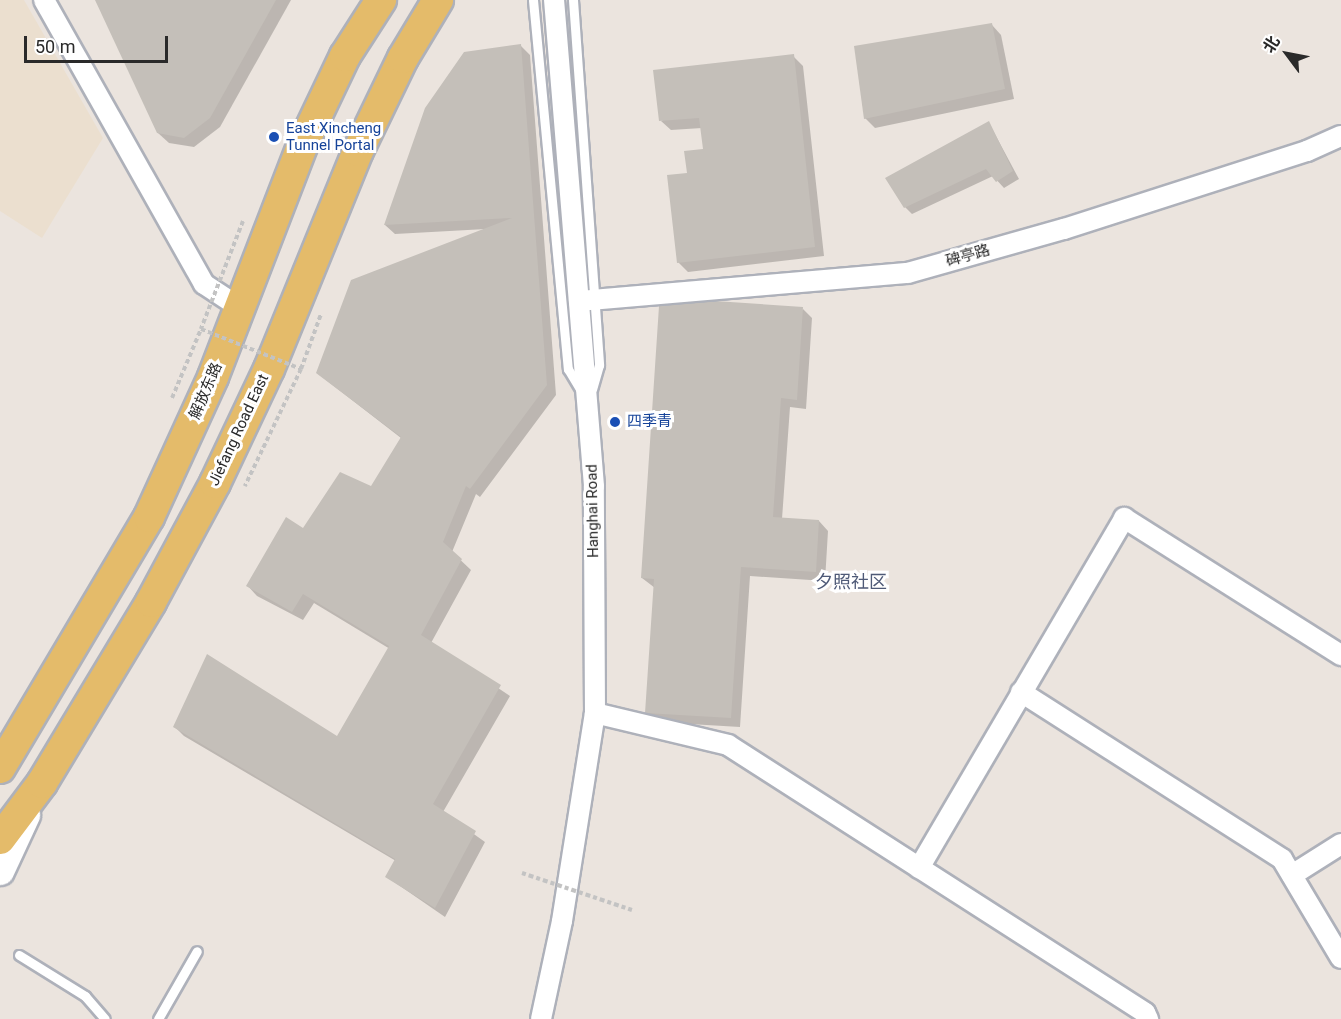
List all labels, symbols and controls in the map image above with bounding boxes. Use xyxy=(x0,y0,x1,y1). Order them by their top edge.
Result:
scale bar xyxy=(27,24,171,62)
north arrow xyxy=(1257,24,1317,84)
text: 北 xyxy=(1259,32,1284,56)
text: 50 m xyxy=(35,36,75,57)
place label: East Xincheng Tunnel Portal xyxy=(286,119,381,154)
marker: East Xincheng Tunnel Portal xyxy=(267,130,281,144)
street label: 碑亭路 xyxy=(944,241,992,271)
street label: 解放东路 xyxy=(186,360,226,422)
street label: Jiefang Road East xyxy=(205,371,273,489)
place label: 四季青 xyxy=(627,413,672,431)
marker: 四季青 xyxy=(608,415,622,429)
street label: Hanghai Road xyxy=(583,464,603,558)
district label: 夕照社区 xyxy=(815,571,887,593)

